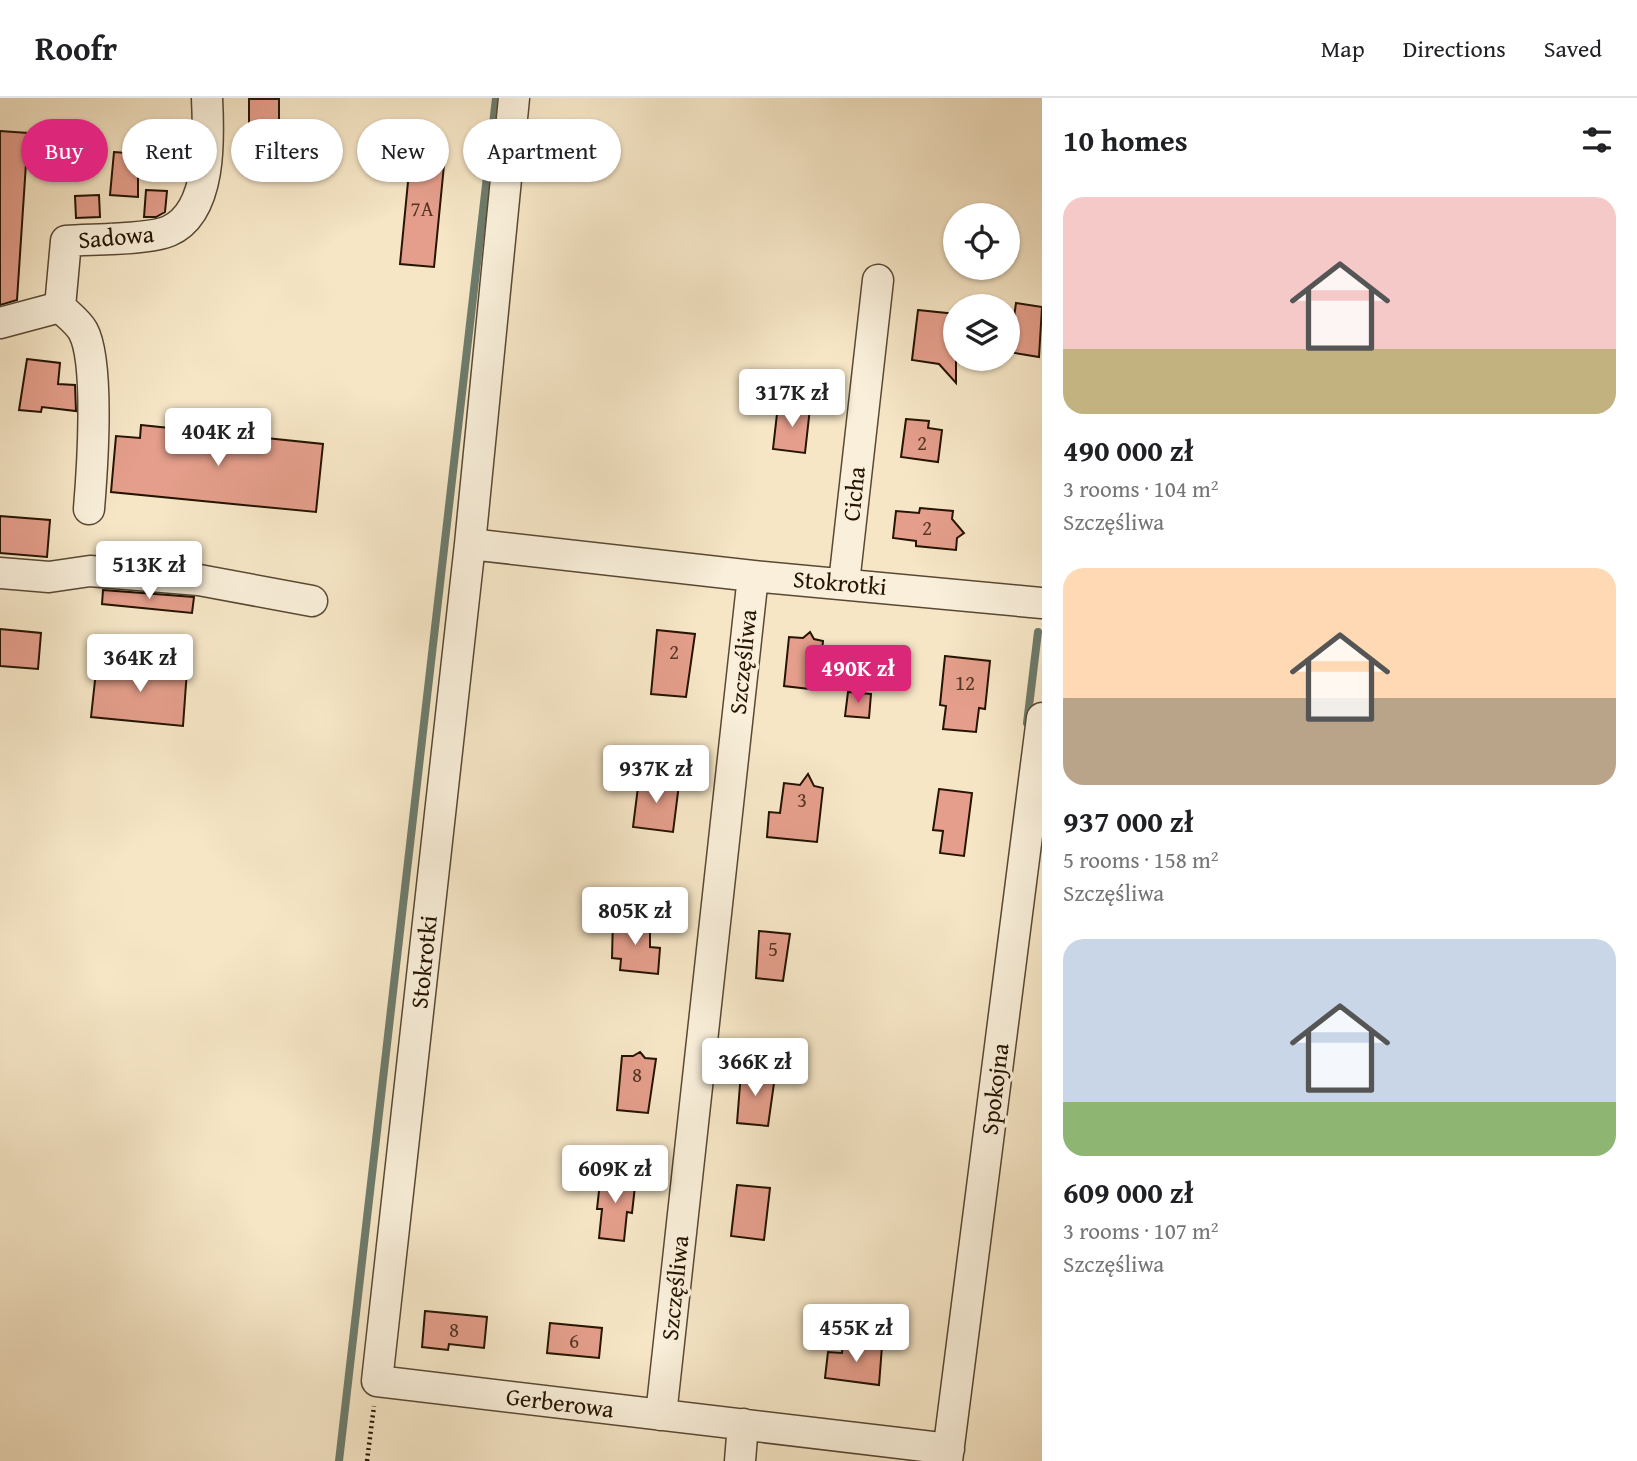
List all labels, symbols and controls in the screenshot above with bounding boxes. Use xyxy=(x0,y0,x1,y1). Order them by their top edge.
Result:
text: Roofr xyxy=(35,24,117,72)
text: Map xyxy=(1321,31,1365,66)
text: Directions xyxy=(1403,31,1506,66)
text: Saved xyxy=(1544,31,1602,66)
text: 10 homes xyxy=(1063,118,1188,162)
chip: Buy xyxy=(21,119,108,182)
chip: Rent xyxy=(122,119,217,182)
chip: Filters xyxy=(231,119,343,182)
chip: New xyxy=(357,119,449,182)
chip: Apartment xyxy=(463,119,621,182)
icon: filters xyxy=(1578,121,1616,159)
house number: 7A xyxy=(411,193,434,224)
map controls xyxy=(943,203,1020,371)
button: locate xyxy=(943,203,1020,280)
street label: Sadowa xyxy=(77,216,156,257)
icon: home xyxy=(1277,243,1403,369)
button: layers xyxy=(943,294,1020,371)
pin: 317K zł xyxy=(727,370,857,429)
text: 317K zł xyxy=(755,375,829,408)
pin: 404K zł xyxy=(153,408,283,468)
text: 404K zł xyxy=(181,414,255,447)
house number: 2 xyxy=(917,427,927,458)
text: 490 000 zł xyxy=(1063,428,1194,472)
street label: Cicha xyxy=(833,464,874,523)
text: 3 rooms · 104 m² xyxy=(1063,472,1218,505)
text: Szczęśliwa xyxy=(1063,505,1164,538)
house number: 2 xyxy=(922,512,932,543)
pin: 513K zł xyxy=(84,542,214,601)
text: 513K zł xyxy=(112,547,186,580)
street label: Stokrotki xyxy=(792,561,889,604)
street label: Szczęśliwa xyxy=(720,607,765,716)
icon: home xyxy=(1277,614,1403,740)
pin: 364K zł xyxy=(75,634,205,694)
house number: 2 xyxy=(669,636,679,667)
text: 364K zł xyxy=(103,640,177,673)
pin: 490K zł xyxy=(793,646,923,705)
text: 490K zł xyxy=(821,651,895,684)
house number: 12 xyxy=(955,667,975,698)
pin: 937K zł xyxy=(591,746,721,805)
text: 937K zł xyxy=(619,751,693,784)
house number: 3 xyxy=(797,784,807,815)
text: 937 000 zł xyxy=(1063,799,1194,843)
text: 5 rooms · 158 m² xyxy=(1063,843,1218,876)
text: Szczęśliwa xyxy=(1063,876,1164,909)
pin: 805K zł xyxy=(570,888,700,947)
text: 805K zł xyxy=(598,893,672,926)
street label: Stokrotki xyxy=(401,913,446,1010)
house number: 5 xyxy=(768,933,778,964)
icon: home xyxy=(1277,985,1403,1111)
pin: 366K zł xyxy=(690,1038,820,1098)
street label: Spokojna xyxy=(972,1040,1018,1137)
text: 366K zł xyxy=(718,1044,792,1077)
house number: 8 xyxy=(632,1059,642,1090)
pin: 609K zł xyxy=(550,1146,680,1205)
text: 609K zł xyxy=(578,1151,652,1184)
text: 609 000 zł xyxy=(1063,1170,1194,1214)
text: 3 rooms · 107 m² xyxy=(1063,1214,1218,1247)
street label: Szczęśliwa xyxy=(652,1233,697,1342)
text: Szczęśliwa xyxy=(1063,1247,1164,1280)
pin: 455K zł xyxy=(791,1304,921,1364)
text: 455K zł xyxy=(819,1310,893,1343)
house number: 8 xyxy=(449,1314,459,1345)
house number: 6 xyxy=(569,1325,579,1356)
street label: Gerberowa xyxy=(504,1379,617,1427)

